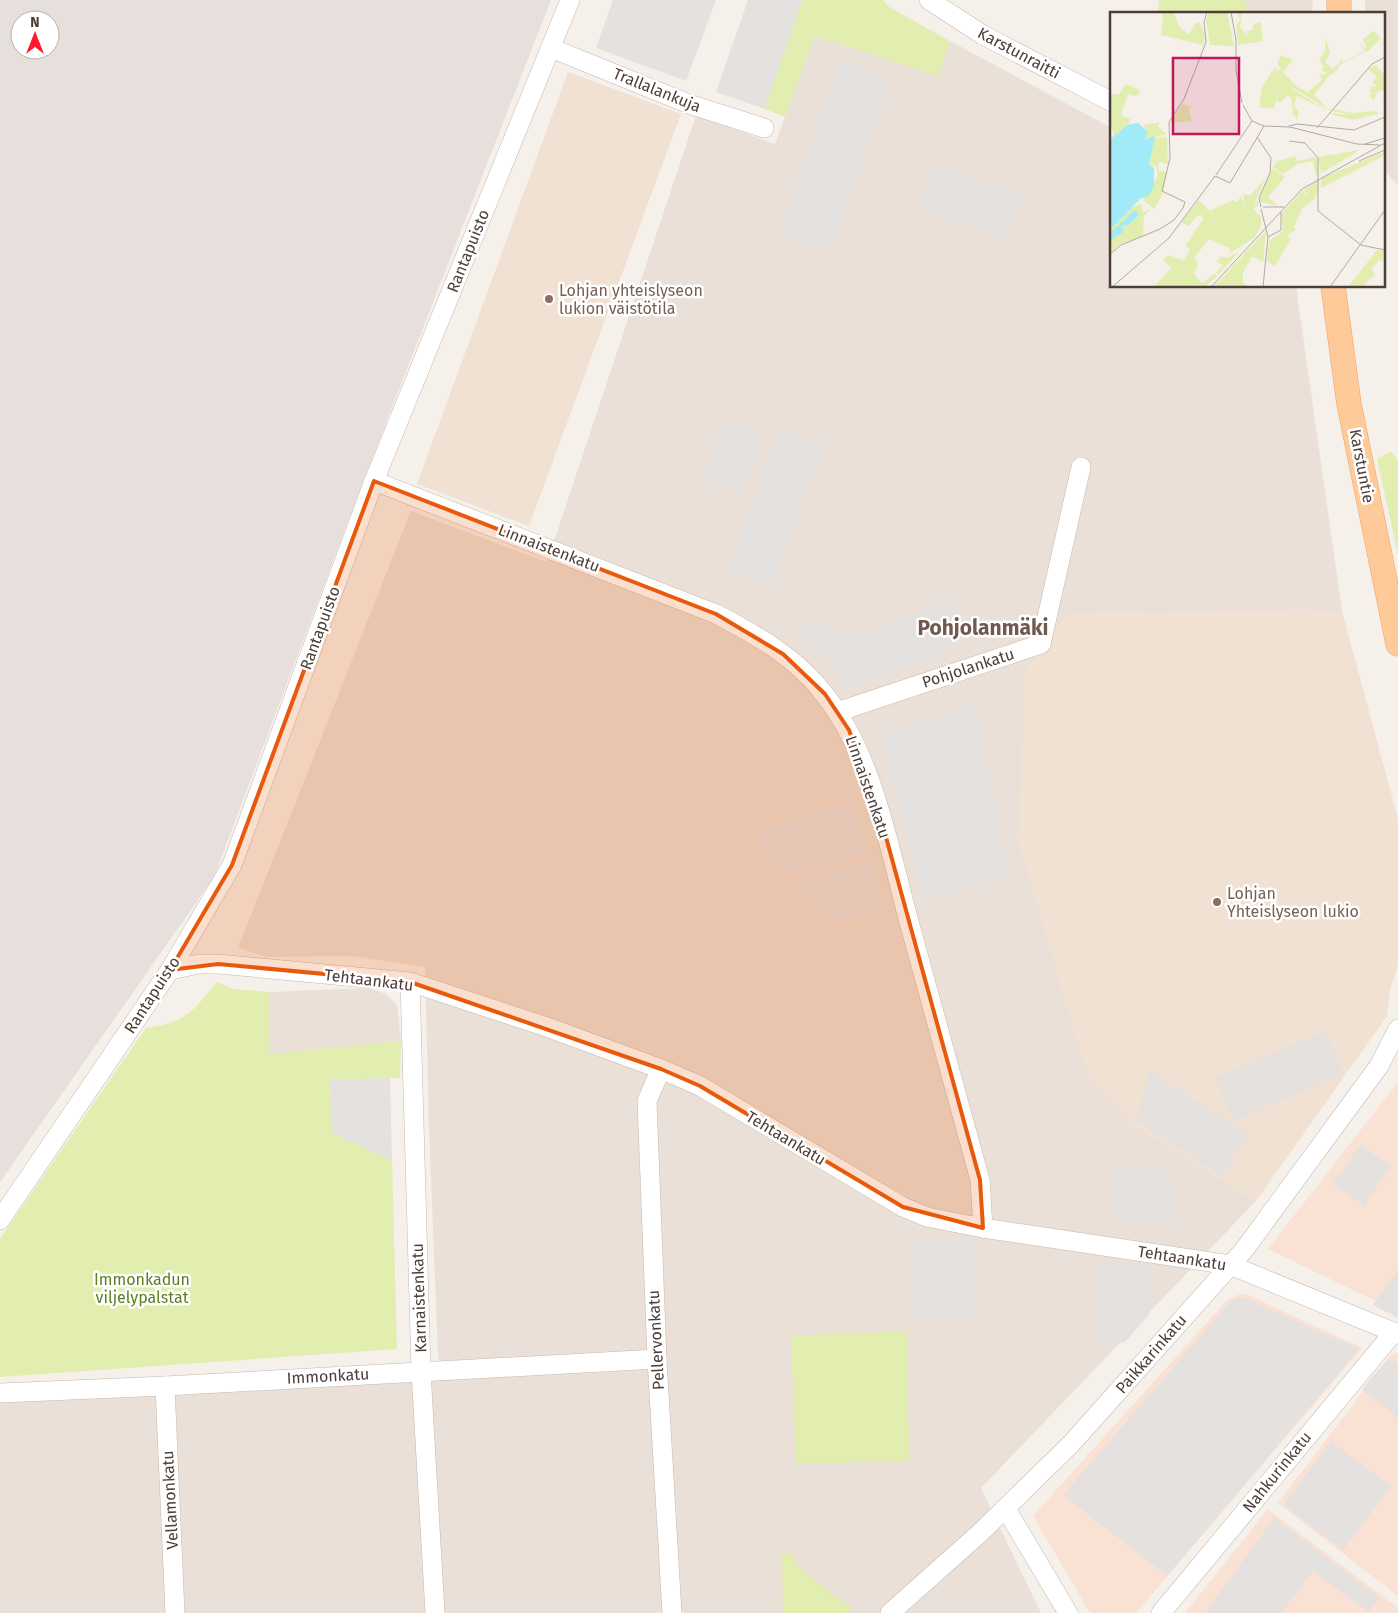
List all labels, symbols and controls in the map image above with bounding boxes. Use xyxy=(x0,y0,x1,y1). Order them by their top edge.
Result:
north arrow xyxy=(10,10,60,60)
inset map xyxy=(1110,12,1386,288)
text: N xyxy=(30,14,40,31)
street label: Karstunraitti xyxy=(974,23,1064,83)
street label: Trallalankuja xyxy=(610,64,704,116)
street label: Rantapuisto xyxy=(443,207,493,295)
place label: Lohjan yhteislyseon lukion väistötila xyxy=(559,281,703,318)
marker: Lohjan yhteislyseon lukion väistötila xyxy=(543,293,555,305)
street label: Karstuntie xyxy=(1346,427,1378,505)
street label: Linnaistenkatu xyxy=(496,520,602,576)
street label: Rantapuisto xyxy=(296,584,344,672)
district label: Pohjolanmäki xyxy=(917,615,1049,641)
street label: Pohjolankatu xyxy=(920,644,1016,692)
street label: Linnaistenkatu xyxy=(842,733,894,841)
place label: Lohjan Yhteislyseon lukio xyxy=(1227,884,1359,921)
marker: Lohjan Yhteislyseon lukio xyxy=(1211,896,1223,908)
street label: Rantapuisto xyxy=(120,953,184,1037)
street label: Tehtaankatu xyxy=(323,965,415,995)
street label: Tehtaankatu xyxy=(743,1107,829,1169)
street label: Tehtaankatu xyxy=(1136,1242,1228,1274)
street label: Karnaistenkatu xyxy=(408,1243,430,1353)
park label: Immonkadun viljelypalstat xyxy=(94,1270,190,1307)
street label: Pellervonkatu xyxy=(644,1290,668,1390)
street label: Paikkarinkatu xyxy=(1112,1311,1190,1397)
street label: Immonkatu xyxy=(286,1364,370,1388)
street label: Nahkurinkatu xyxy=(1239,1428,1315,1516)
street label: Vellamonkatu xyxy=(158,1450,182,1550)

